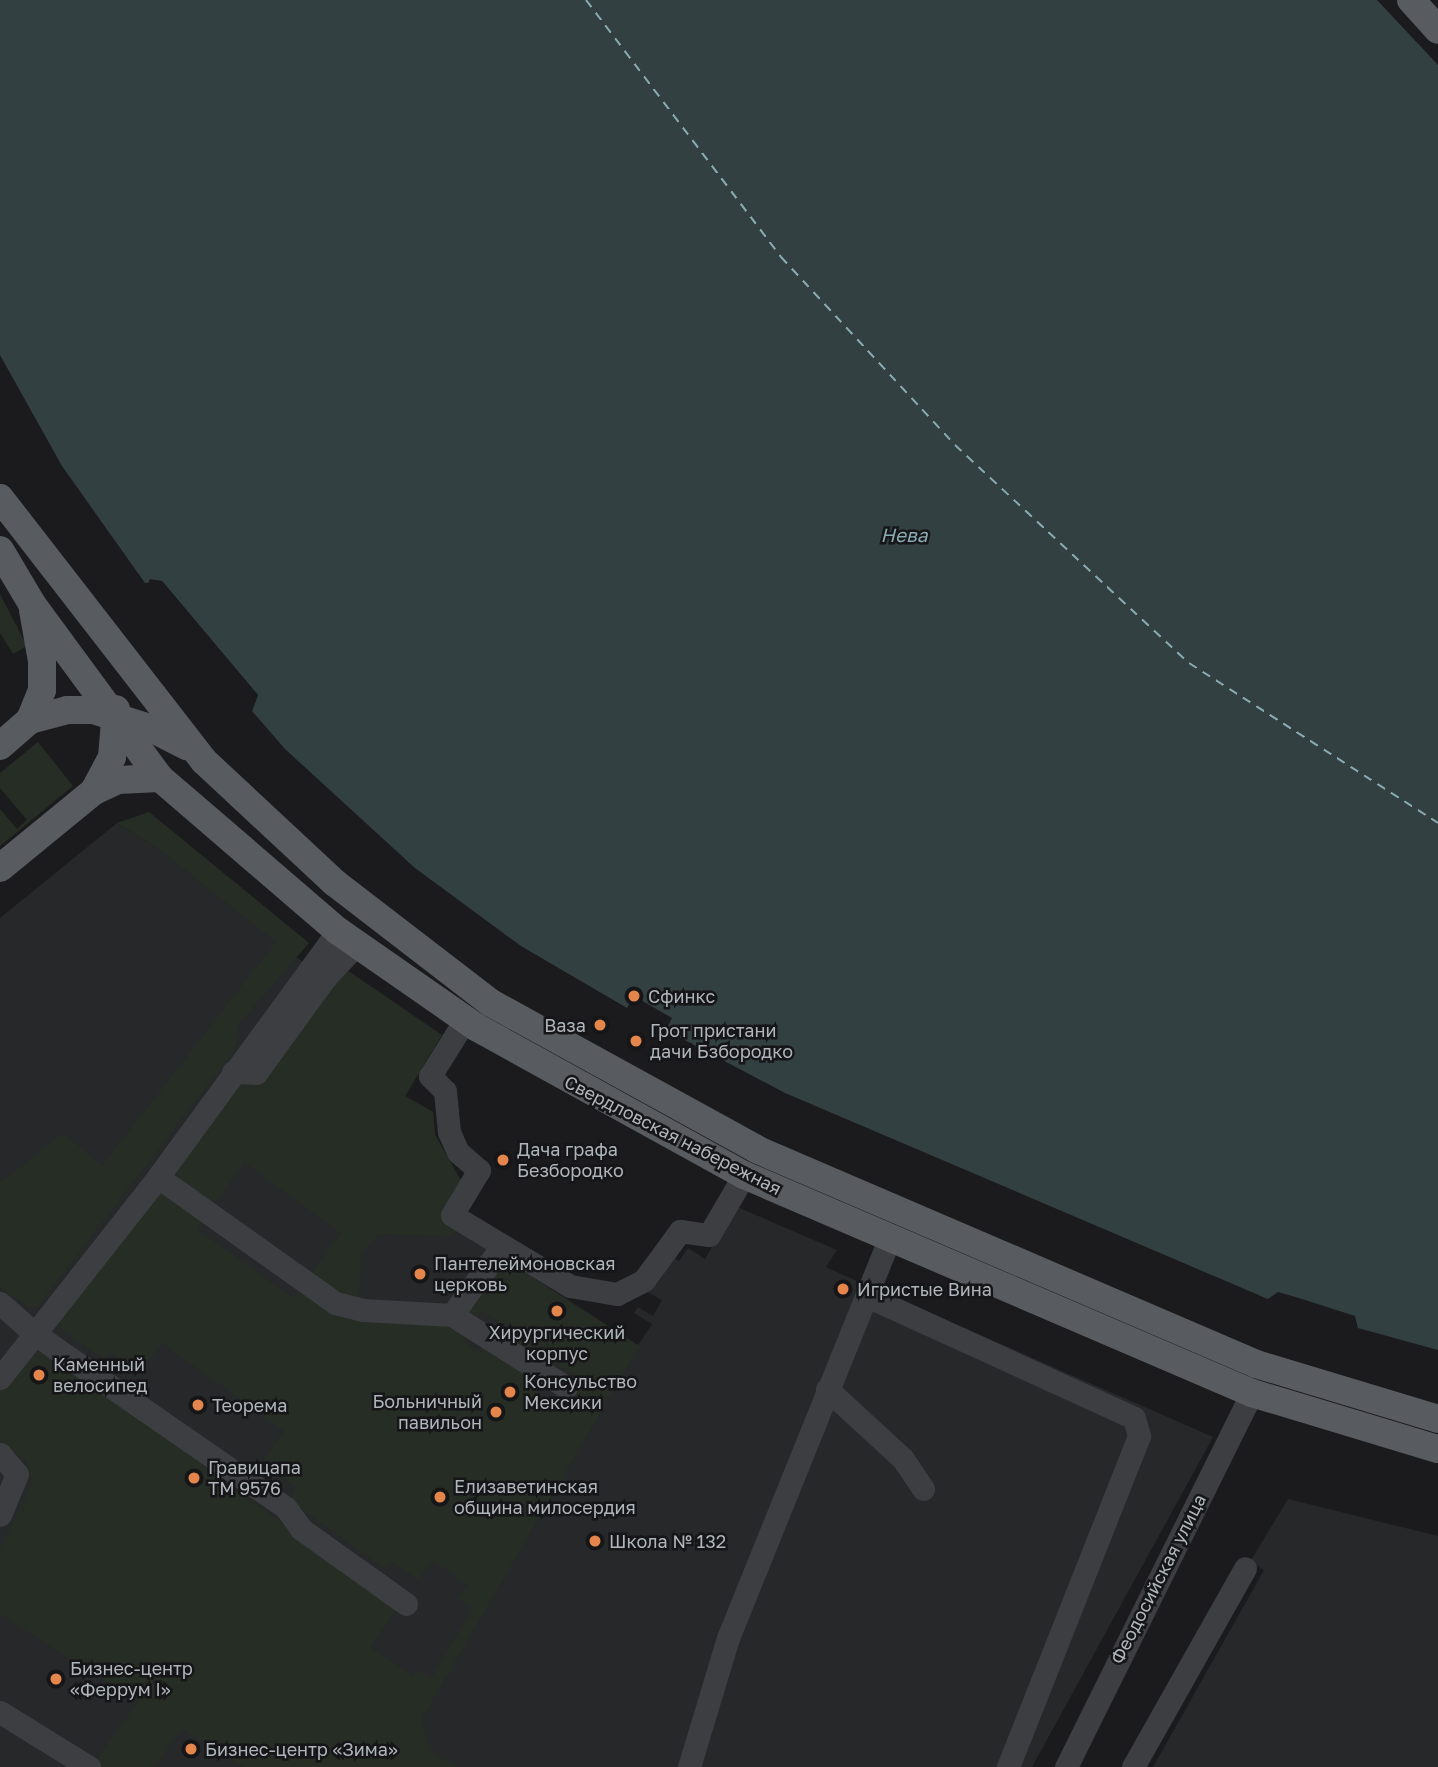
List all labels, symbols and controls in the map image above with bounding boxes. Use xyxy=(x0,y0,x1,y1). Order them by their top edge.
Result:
water label: Нева xyxy=(881,524,927,546)
place label: Сфинкс xyxy=(648,985,715,1007)
marker: Сфинкс xyxy=(626,988,642,1004)
place label: Ваза xyxy=(544,1014,586,1036)
marker: Ваза xyxy=(592,1017,608,1033)
place label: Грот пристани дачи Бзбородко xyxy=(650,1020,793,1062)
marker: Грот пристани дачи Бзбородко xyxy=(628,1033,644,1049)
street label: Свердловская набережная xyxy=(561,1071,785,1199)
place label: Дача графа Безбородко xyxy=(517,1139,624,1182)
marker: Дача графа Безбородко xyxy=(495,1152,511,1168)
place label: Пантелеймоновская церковь xyxy=(434,1253,616,1296)
marker: Пантелеймоновская церковь xyxy=(412,1266,428,1282)
place label: Игристые Вина xyxy=(857,1278,992,1300)
marker: Игристые Вина xyxy=(835,1281,851,1297)
marker: Хирургический корпус xyxy=(549,1303,565,1319)
place label: Хирургический корпус xyxy=(489,1322,625,1364)
place label: Каменный велосипед xyxy=(53,1354,147,1396)
marker: Каменный велосипед xyxy=(31,1367,47,1383)
place label: Консульство Мексики xyxy=(524,1371,637,1414)
marker: Консульство Мексики xyxy=(502,1384,518,1400)
place label: Больничный павильон xyxy=(372,1391,482,1434)
place label: Теорема xyxy=(212,1394,287,1416)
marker: Теорема xyxy=(190,1397,206,1413)
marker: Больничный павильон xyxy=(488,1404,504,1420)
place label: Гравицапа ТМ 9576 xyxy=(208,1457,301,1500)
marker: Гравицапа ТМ 9576 xyxy=(186,1470,202,1486)
place label: Елизаветинская община милосердия xyxy=(454,1476,636,1518)
marker: Елизаветинская община милосердия xyxy=(432,1489,448,1505)
street label: Феодосийская улица xyxy=(1106,1490,1210,1668)
place label: Школа № 132 xyxy=(609,1530,726,1552)
marker: Школа № 132 xyxy=(587,1533,603,1549)
place label: Бизнес-центр «Феррум I» xyxy=(70,1658,193,1700)
marker: Бизнес-центр «Феррум I» xyxy=(48,1671,64,1687)
place label: Бизнес-центр «Зима» xyxy=(205,1738,398,1760)
marker: Бизнес-центр «Зима» xyxy=(183,1741,199,1757)

